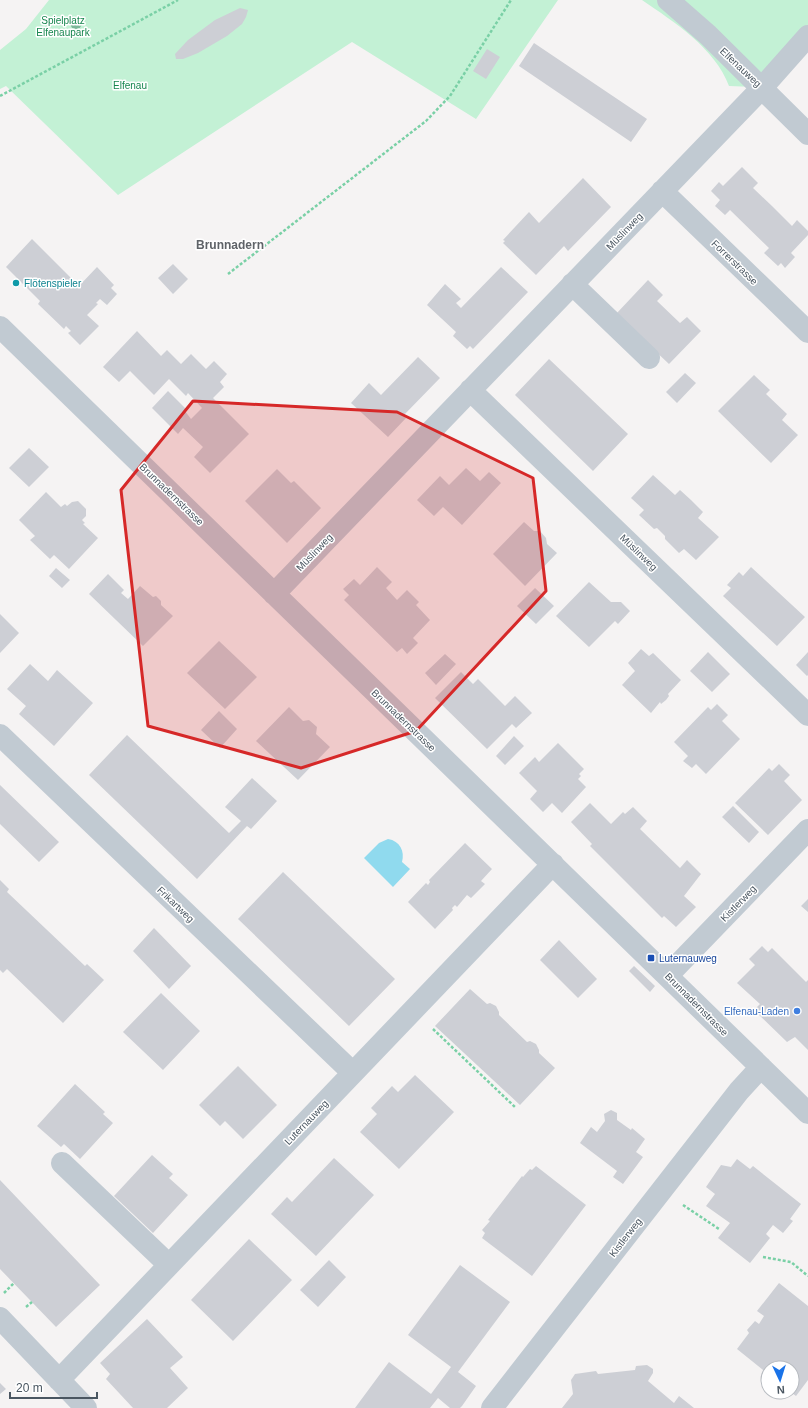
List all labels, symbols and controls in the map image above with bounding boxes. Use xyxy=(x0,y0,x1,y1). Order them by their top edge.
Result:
park label: Spielplatz Elfenaupark xyxy=(36,15,91,38)
street label: Elfenauweg xyxy=(718,46,764,89)
park label: Elfenau xyxy=(113,80,147,91)
street label: Müslinweg xyxy=(604,211,645,252)
district label: Brunnadern xyxy=(196,238,264,252)
street label: Forrerstrasse xyxy=(709,238,760,287)
marker: Flötenspieler xyxy=(11,278,21,288)
place label: Flötenspieler xyxy=(24,278,82,289)
street label: Brunnadernstrasse xyxy=(137,461,206,528)
street label: Müslinweg xyxy=(294,532,335,573)
street label: Müslinweg xyxy=(618,532,659,573)
street label: Brunnadernstrasse xyxy=(369,687,438,754)
street label: Kistlerweg xyxy=(718,883,758,924)
street label: Frikartweg xyxy=(155,884,196,925)
marker: Luternauweg xyxy=(646,953,656,963)
place label: Luternauweg xyxy=(659,953,717,964)
street label: Brunnadernstrasse xyxy=(663,971,731,1038)
place label: Elfenau-Laden xyxy=(724,1006,789,1017)
marker: Elfenau-Laden xyxy=(792,1006,802,1016)
street label: Luternauweg xyxy=(282,1098,330,1147)
street label: Kistlerweg xyxy=(607,1216,644,1259)
north arrow xyxy=(760,1360,800,1400)
scale bar xyxy=(10,1374,97,1400)
text: 20 m xyxy=(16,1381,43,1395)
text: N xyxy=(776,1384,785,1396)

